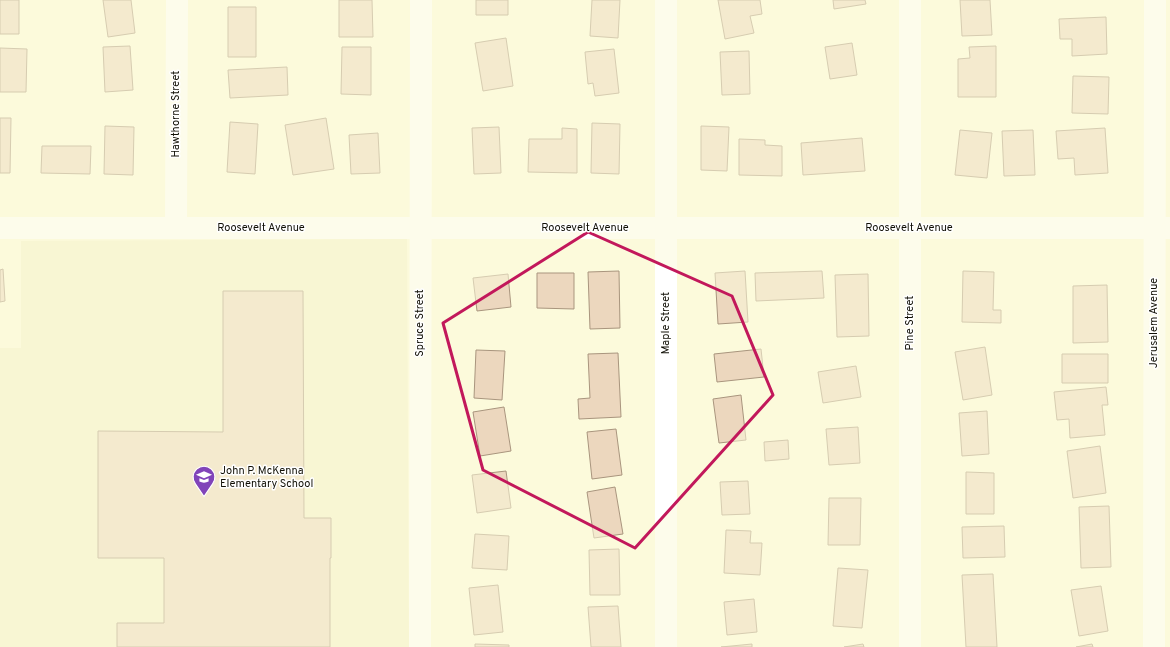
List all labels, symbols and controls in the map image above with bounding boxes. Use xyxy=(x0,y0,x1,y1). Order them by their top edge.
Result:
street label: Hawthorne Street xyxy=(169,71,183,157)
street label: Roosevelt Avenue xyxy=(217,221,305,235)
street label: Roosevelt Avenue xyxy=(541,221,629,235)
street label: Roosevelt Avenue xyxy=(865,221,953,235)
street label: Jerusalem Avenue xyxy=(1147,278,1161,368)
street label: Spruce Street xyxy=(413,289,427,357)
street label: Maple Street xyxy=(659,292,673,354)
street label: Pine Street xyxy=(903,296,917,350)
school or university icon: John P. McKenna Elementary School xyxy=(191,464,217,497)
place label: John P. McKenna Elementary School xyxy=(220,464,313,491)

